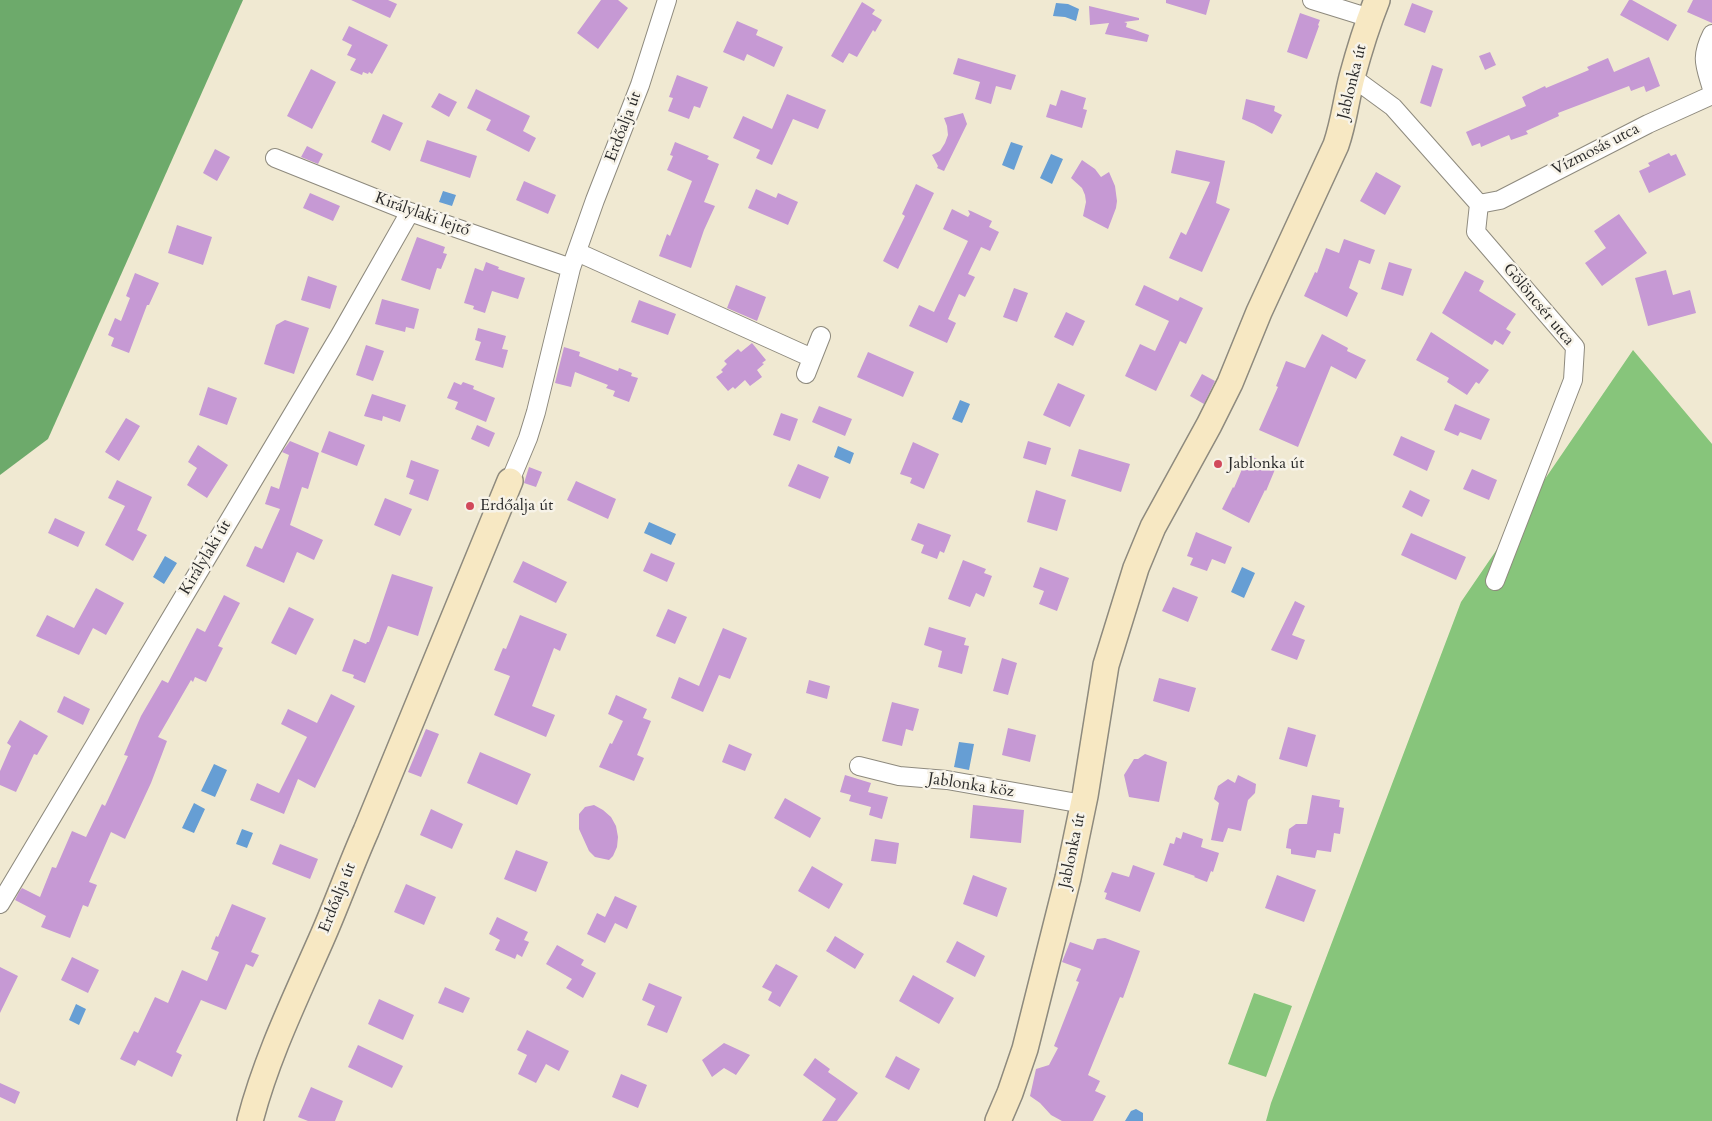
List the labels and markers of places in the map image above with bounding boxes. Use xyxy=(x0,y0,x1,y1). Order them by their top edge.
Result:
place label: Jablonka út xyxy=(1228,454,1304,474)
marker: Jablonka út xyxy=(1212,458,1224,470)
place label: Erdőalja út xyxy=(480,496,553,516)
marker: Erdőalja út xyxy=(464,500,476,512)

